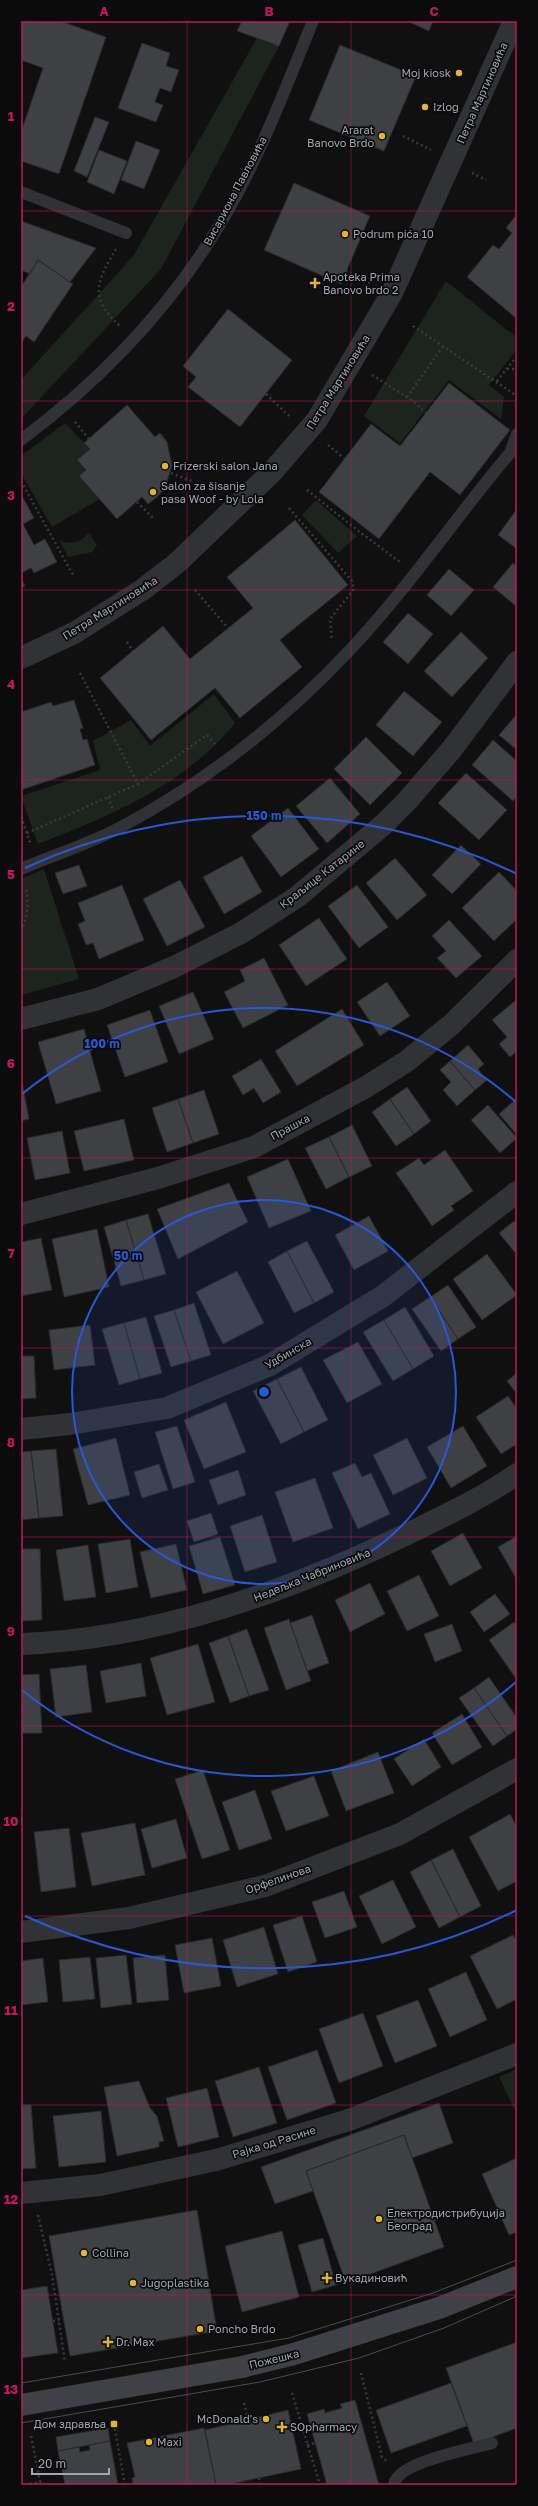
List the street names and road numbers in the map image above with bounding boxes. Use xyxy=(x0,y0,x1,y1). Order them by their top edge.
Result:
street label: Петра Мартиновића xyxy=(453,40,510,145)
street label: Висариона Павловића xyxy=(200,134,269,248)
street label: Петра Мартиновића xyxy=(303,332,372,432)
street label: Петра Мартиновића xyxy=(60,573,160,642)
street label: Краљице Катарине xyxy=(277,836,367,911)
street label: Прашка xyxy=(268,1111,312,1142)
street label: Удбинска xyxy=(262,1334,313,1371)
street label: Недељка Чабриновића xyxy=(251,1545,372,1604)
street label: Орфелинова xyxy=(243,1861,312,1896)
street label: Рајка од Расине xyxy=(231,2123,317,2160)
street label: Пожешка xyxy=(248,2346,300,2371)

